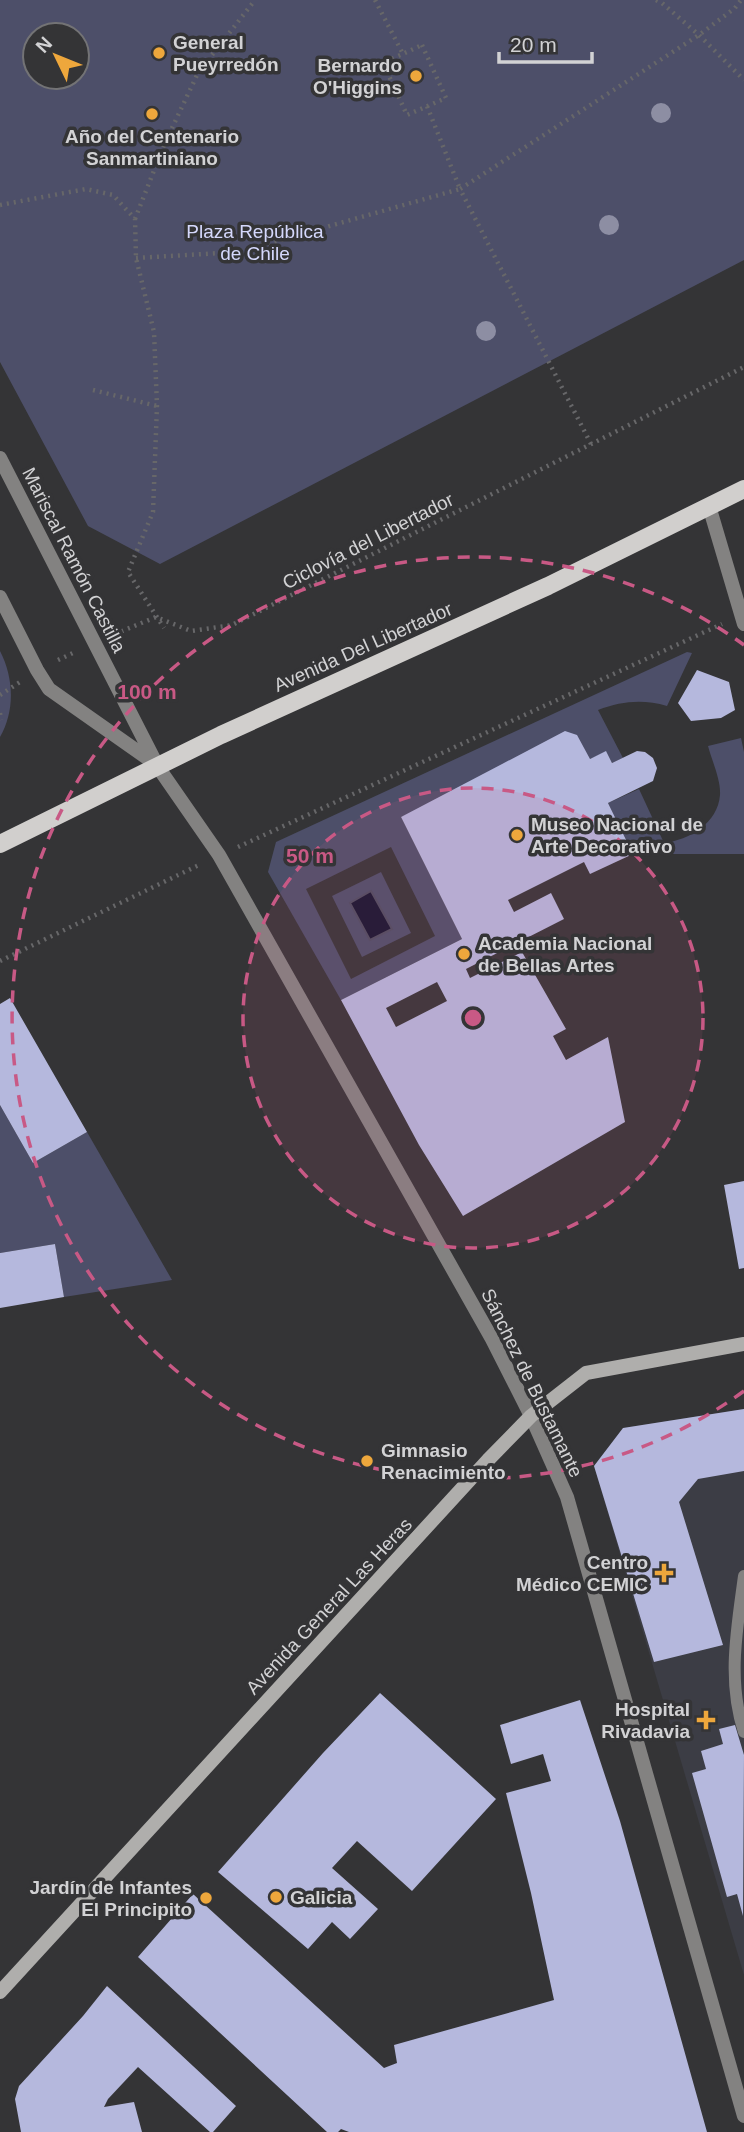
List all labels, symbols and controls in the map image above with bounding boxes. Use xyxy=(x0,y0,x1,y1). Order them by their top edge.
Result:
north arrow xyxy=(21,21,91,91)
scale bar xyxy=(499,21,592,65)
place label: General Pueyrredón xyxy=(173,32,279,75)
text: N xyxy=(32,33,56,57)
text: 20 m xyxy=(510,33,557,56)
marker: General Pueyrredón xyxy=(151,45,167,61)
place label: Bernardo O'Higgins xyxy=(313,55,402,98)
marker: Bernardo O'Higgins xyxy=(408,68,424,84)
marker: Año del Centenario Sanmartiniano xyxy=(144,106,160,122)
place label: Año del Centenario Sanmartiniano xyxy=(65,126,239,169)
park label: Plaza República de Chile xyxy=(186,221,324,264)
street label: Mariscal Ramón Castilla xyxy=(18,464,130,656)
street label: Ciclovía del Libertador xyxy=(279,488,458,593)
street label: Avenida Del Libertador xyxy=(271,598,456,696)
text: 100 m xyxy=(117,680,177,703)
place label: Museo Nacional de Arte Decorativo xyxy=(531,814,703,857)
marker: Museo Nacional de Arte Decorativo xyxy=(509,827,525,843)
text: 50 m xyxy=(286,844,334,867)
place label: Academia Nacional de Bellas Artes xyxy=(478,933,652,976)
marker: Academia Nacional de Bellas Artes xyxy=(456,946,472,962)
centre of rings xyxy=(461,1006,485,1030)
street label: Sánchez de Bustamante xyxy=(477,1285,587,1481)
place label: Gimnasio Renacimiento xyxy=(381,1440,506,1483)
marker: Gimnasio Renacimiento xyxy=(359,1453,375,1469)
street label: Avenida General Las Heras xyxy=(242,1514,416,1698)
place label: Centro Médico CEMIC xyxy=(516,1552,648,1595)
marker: Centro Médico CEMIC xyxy=(654,1563,674,1583)
place label: Hospital Rivadavia xyxy=(601,1699,690,1742)
marker: Hospital Rivadavia xyxy=(696,1710,716,1730)
place label: Jardín de Infantes El Principito xyxy=(29,1877,192,1920)
place label: Galicia xyxy=(290,1887,353,1908)
marker: Galicia xyxy=(268,1889,284,1905)
marker: Jardín de Infantes El Principito xyxy=(198,1890,214,1906)

